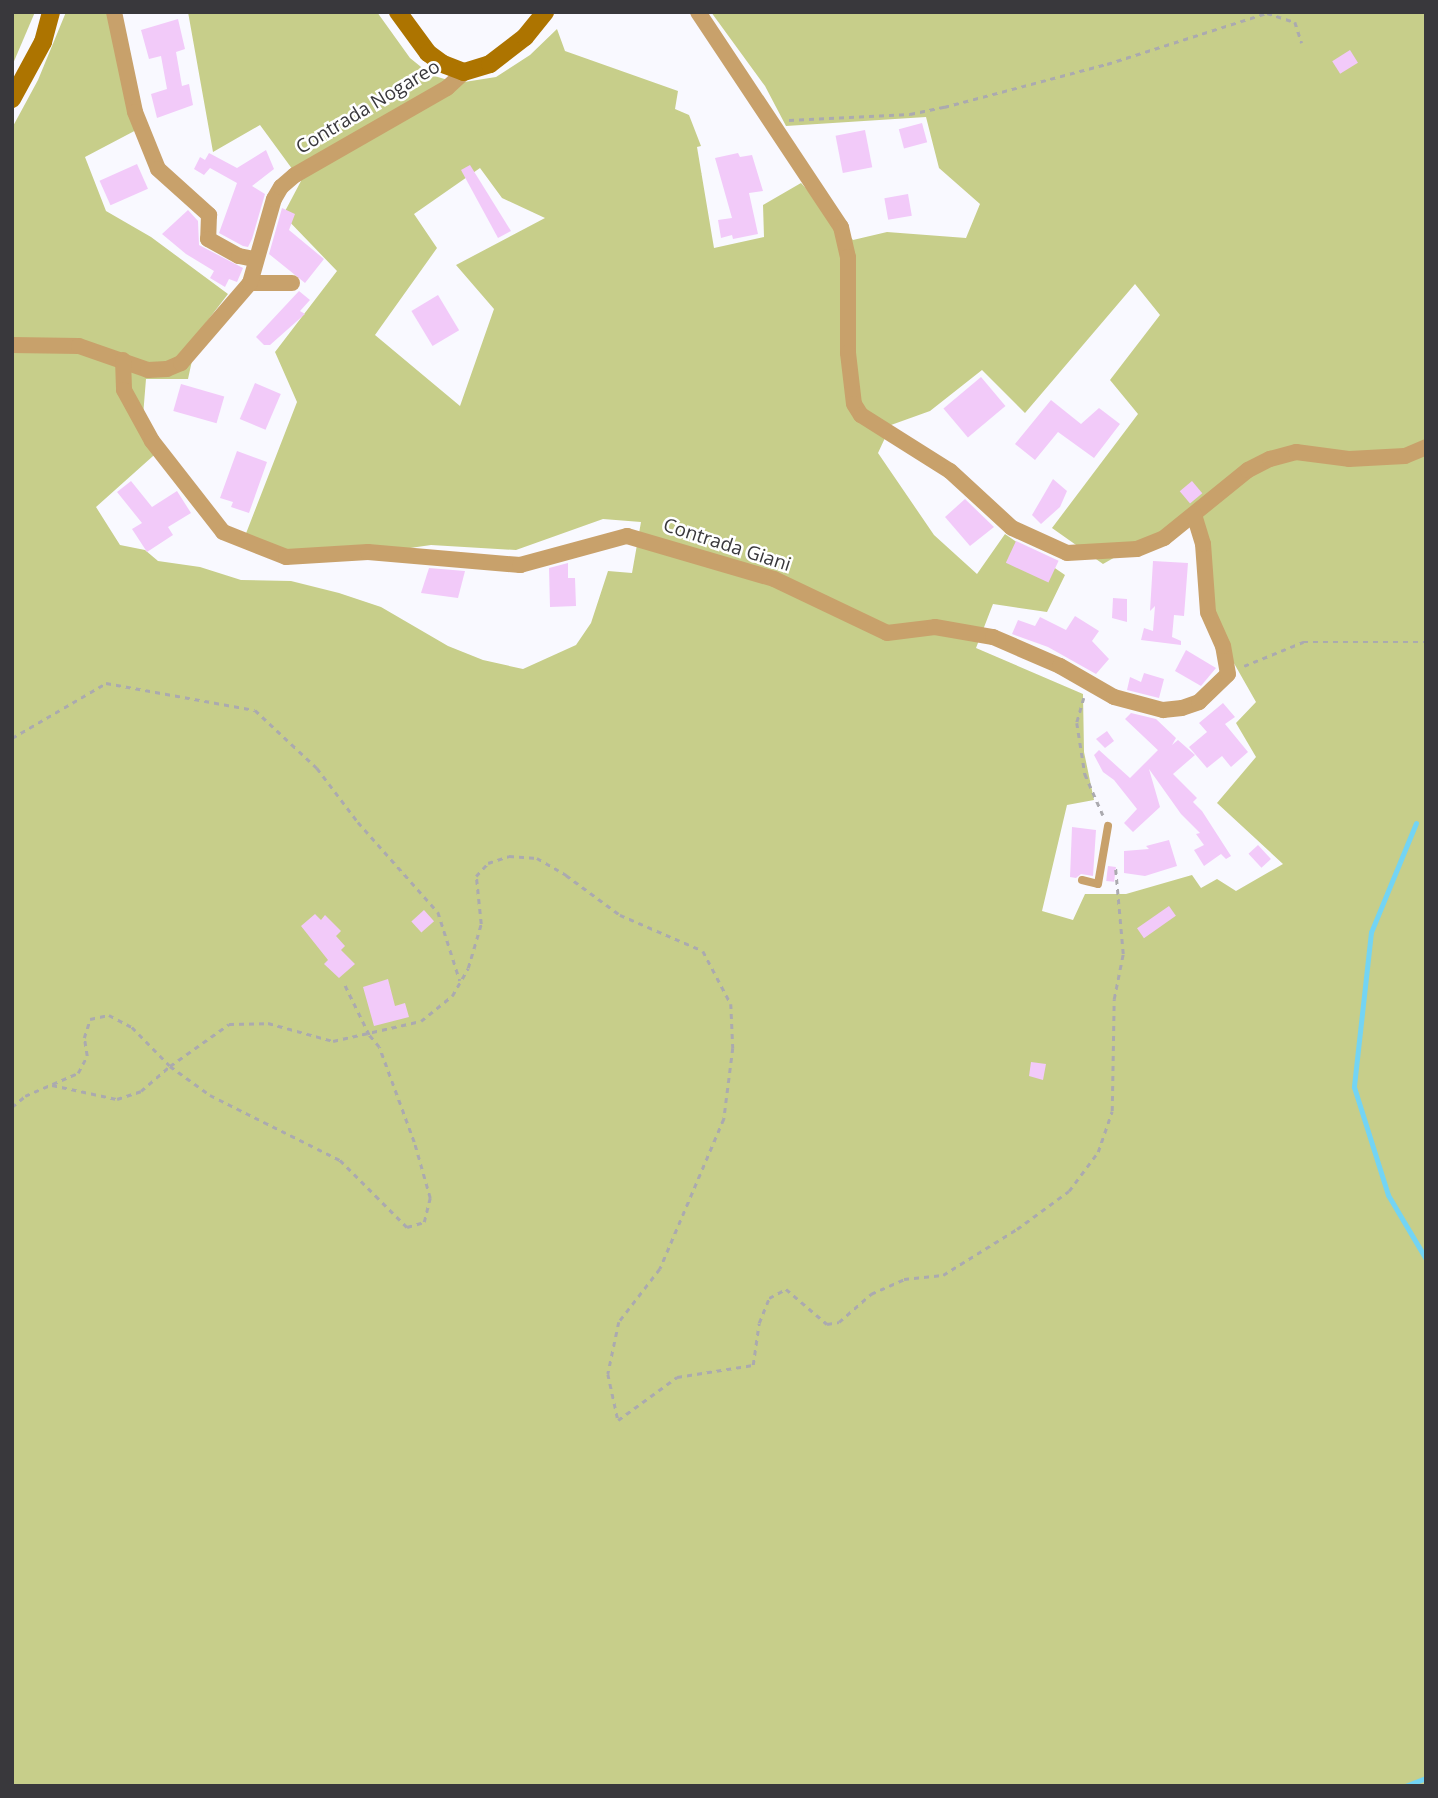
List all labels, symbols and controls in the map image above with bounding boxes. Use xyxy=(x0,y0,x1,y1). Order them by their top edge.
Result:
street label: Contrada Nogareo xyxy=(292,55,444,159)
street label: Contrada Giani xyxy=(660,514,794,576)

